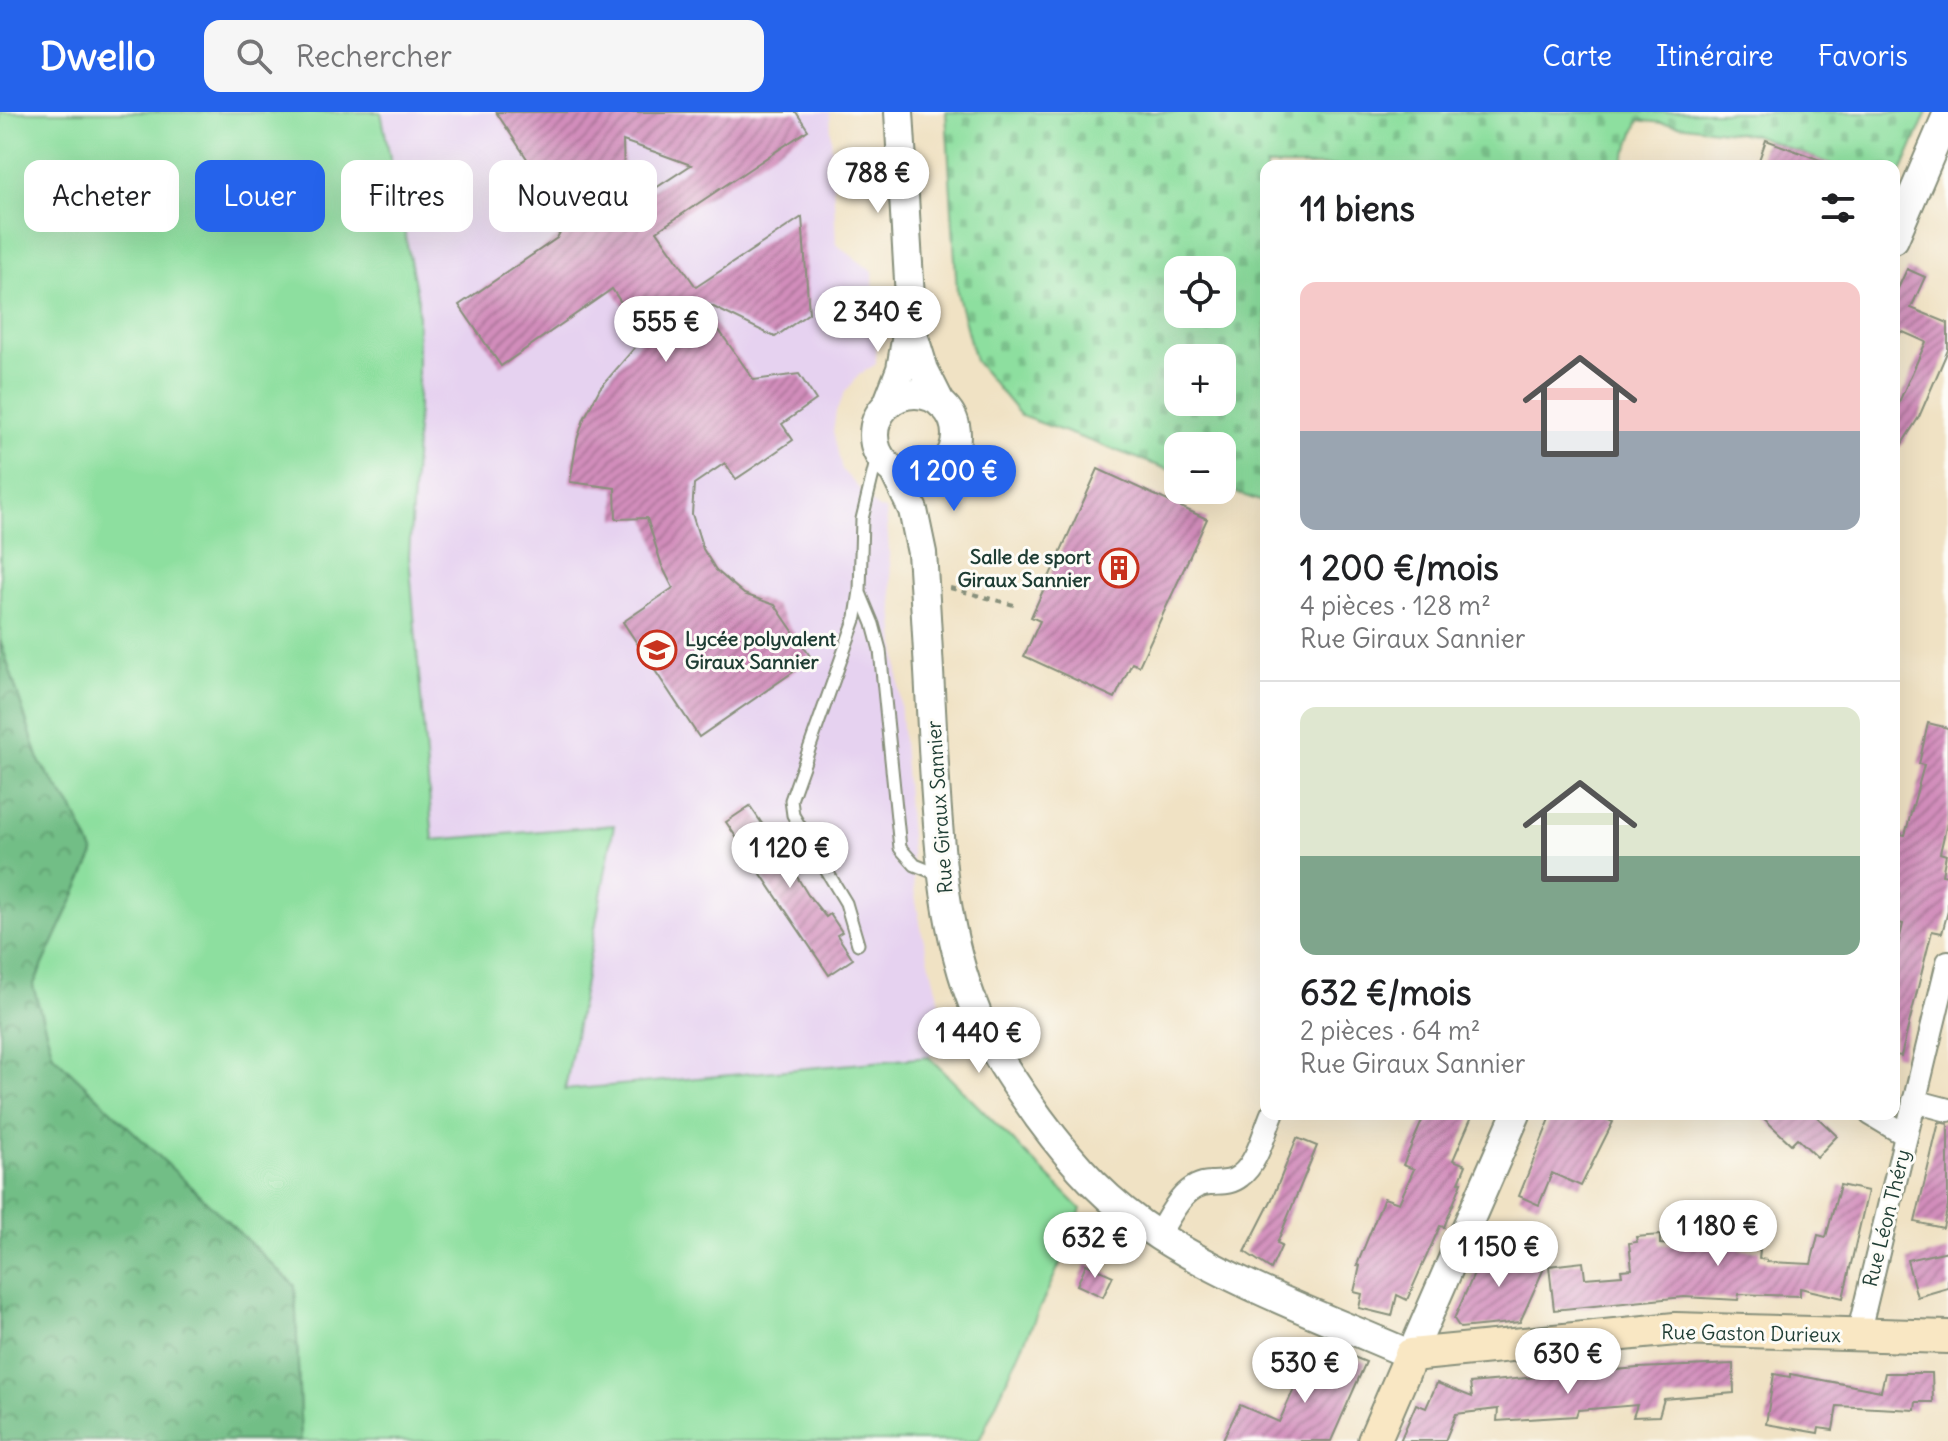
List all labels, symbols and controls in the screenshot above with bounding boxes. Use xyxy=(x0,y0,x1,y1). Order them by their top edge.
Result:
search box xyxy=(204,20,764,92)
text: Dwello xyxy=(40,33,156,80)
icon: search xyxy=(232,34,276,78)
text: Rechercher xyxy=(296,37,452,75)
text: Carte xyxy=(1542,38,1612,74)
text: Itinéraire xyxy=(1656,38,1774,74)
text: Favoris xyxy=(1818,38,1908,74)
pin: 788 € xyxy=(822,147,934,215)
text: 788 € xyxy=(845,156,911,189)
chip: Acheter xyxy=(24,160,179,232)
chip: Louer xyxy=(195,160,325,232)
chip: Filtres xyxy=(341,160,473,232)
chip: Nouveau xyxy=(489,160,657,232)
icon: filters xyxy=(1816,186,1860,230)
text: 11 biens xyxy=(1300,187,1415,230)
map controls xyxy=(1164,256,1236,504)
button: locate xyxy=(1164,256,1236,328)
pin: 2 340 € xyxy=(804,286,952,354)
text: 2 340 € xyxy=(833,295,923,328)
pin: 555 € xyxy=(610,296,722,364)
text: 555 € xyxy=(632,305,700,338)
icon: home xyxy=(1508,334,1652,478)
button: + xyxy=(1164,344,1236,416)
button: − xyxy=(1164,432,1236,504)
pin: 1 200 € xyxy=(880,445,1028,513)
text: 1 200 € xyxy=(910,454,998,487)
place label: Salle de sport Giraux Sannier xyxy=(957,544,1092,592)
text: 1 200 €/mois xyxy=(1300,546,1499,589)
building icon: Salle de sport Giraux Sannier xyxy=(1098,547,1140,589)
text: 4 pièces · 128 m² xyxy=(1300,589,1491,622)
text: Rue Giraux Sannier xyxy=(1300,622,1525,655)
place label: Lycée polyvalent Giraux Sannier xyxy=(685,626,836,674)
school or university icon: Lycée polyvalent Giraux Sannier xyxy=(636,629,678,671)
street label: Rue Giraux Sannier xyxy=(920,720,958,894)
icon: home xyxy=(1508,759,1652,903)
pin: 1 120 € xyxy=(716,822,864,890)
text: 1 120 € xyxy=(749,831,831,864)
text: 632 €/mois xyxy=(1300,971,1471,1014)
pin: 1 440 € xyxy=(905,1007,1053,1075)
text: 2 pièces · 64 m² xyxy=(1300,1014,1481,1047)
text: 1 440 € xyxy=(936,1016,1022,1049)
text: Rue Giraux Sannier xyxy=(1300,1047,1525,1080)
street label: Rue Léon Théry xyxy=(1857,1147,1915,1289)
pin: 1 180 € xyxy=(1644,1200,1792,1268)
text: 1 180 € xyxy=(1677,1209,1759,1242)
pin: 632 € xyxy=(1039,1212,1151,1280)
text: 632 € xyxy=(1062,1221,1128,1254)
pin: 1 150 € xyxy=(1425,1221,1573,1289)
text: 1 150 € xyxy=(1458,1230,1540,1263)
street label: Rue Gaston Durieux xyxy=(1661,1319,1841,1347)
pin: 630 € xyxy=(1512,1328,1624,1396)
pin: 530 € xyxy=(1249,1337,1361,1405)
text: 630 € xyxy=(1533,1337,1603,1370)
text: 530 € xyxy=(1270,1346,1340,1379)

